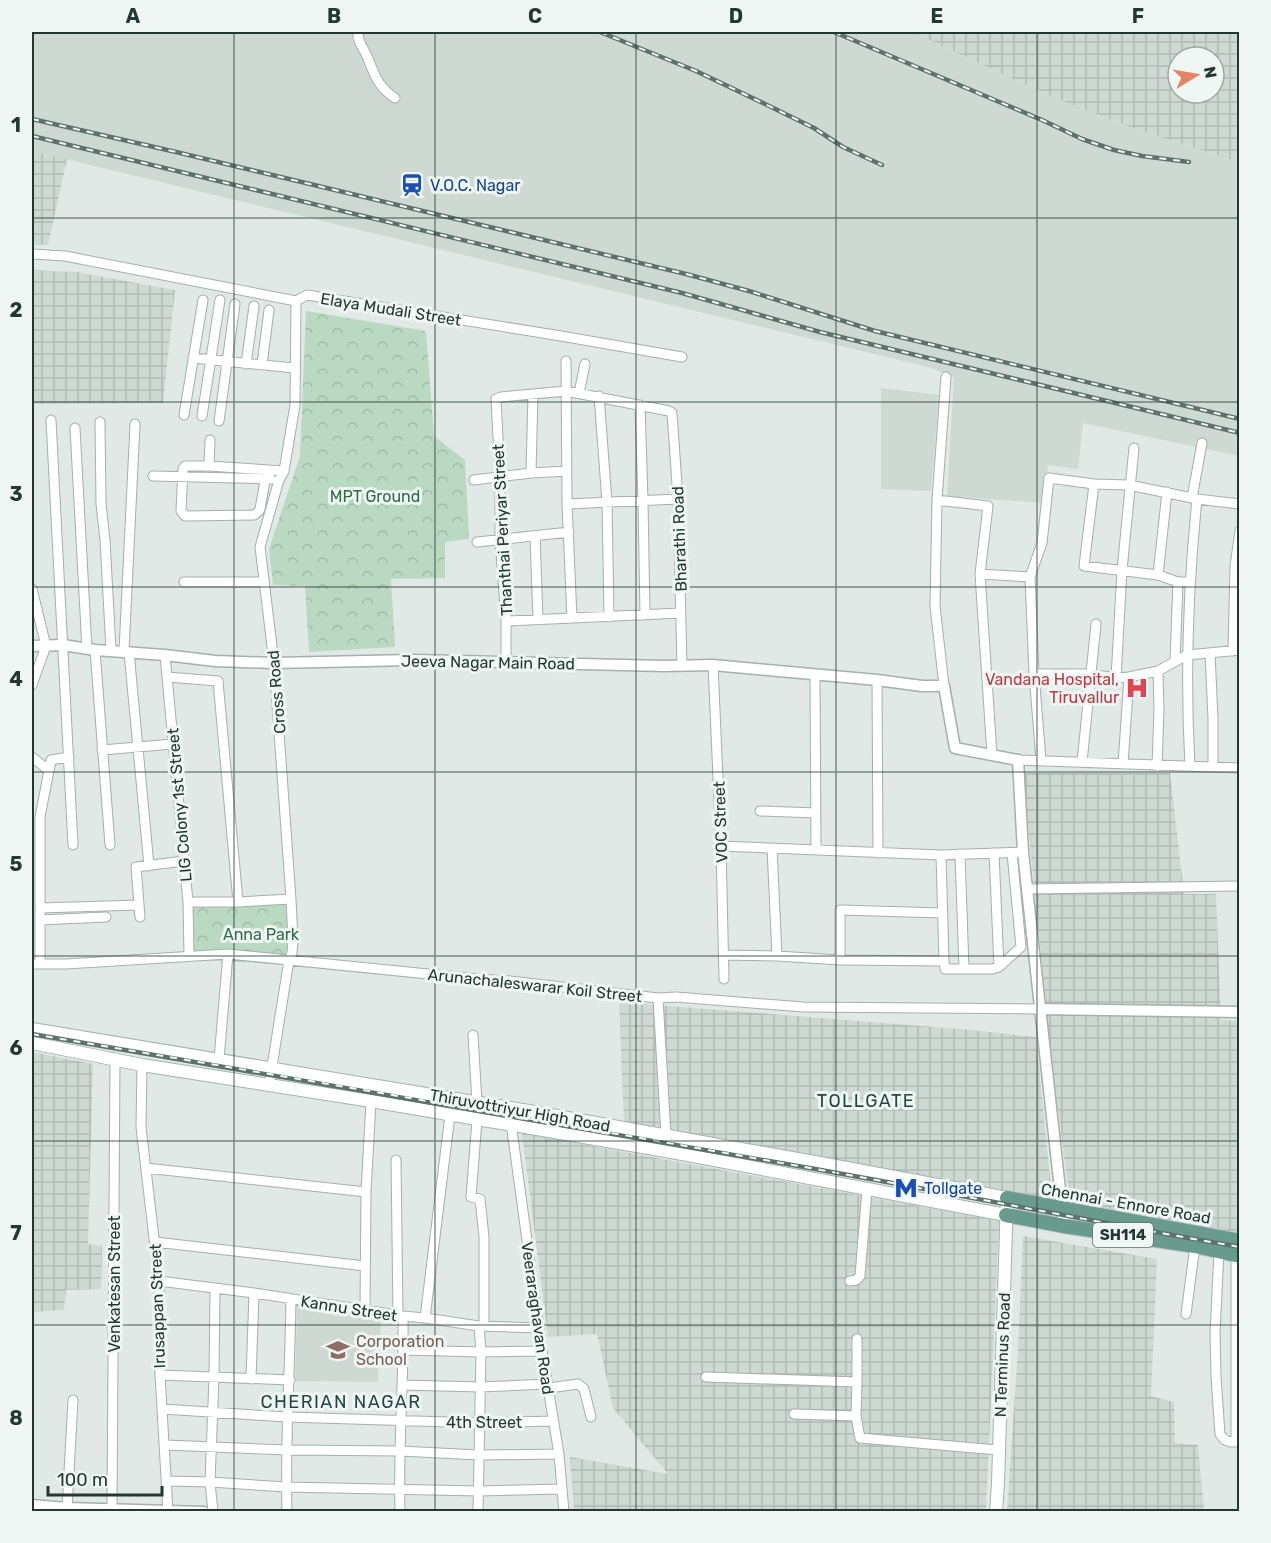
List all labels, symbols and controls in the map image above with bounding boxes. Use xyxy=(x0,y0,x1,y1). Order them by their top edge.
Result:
text: A xyxy=(126,4,141,28)
text: B xyxy=(327,4,341,28)
text: C xyxy=(528,4,542,28)
text: D xyxy=(729,4,743,28)
text: E xyxy=(931,4,943,28)
text: F xyxy=(1132,4,1144,28)
north arrow xyxy=(1166,45,1226,105)
text: N xyxy=(1200,65,1221,80)
text: 1 xyxy=(11,113,21,137)
station icon: V.O.C. Nagar xyxy=(399,172,425,198)
place label: V.O.C. Nagar xyxy=(430,176,520,195)
street label: Elaya Mudali Street xyxy=(319,289,463,330)
text: 2 xyxy=(10,298,23,322)
street label: Thanthai Periyar Street xyxy=(489,444,516,616)
text: 3 xyxy=(9,482,23,506)
street label: Bharathi Road xyxy=(668,486,691,592)
park label: MPT Ground xyxy=(330,487,420,506)
street label: Cross Road xyxy=(263,649,290,735)
street label: Jeeva Nagar Main Road xyxy=(401,651,575,674)
text: 4 xyxy=(9,667,23,691)
place label: Vandana Hospital, Tiruvallur xyxy=(985,670,1119,707)
hospital icon: Vandana Hospital, Tiruvallur xyxy=(1124,675,1150,701)
street label: LIG Colony 1st Street xyxy=(163,727,196,883)
street label: VOC Street xyxy=(710,781,731,863)
text: 5 xyxy=(10,852,23,876)
park label: Anna Park xyxy=(223,925,300,944)
street label: Arunachaleswarar Koil Street xyxy=(427,965,643,1006)
text: 6 xyxy=(9,1036,23,1060)
street label: Thiruvottriyur High Road xyxy=(428,1085,612,1136)
district label: TOLLGATE xyxy=(817,1090,915,1112)
metro station icon: Tollgate xyxy=(893,1175,919,1201)
place label: Tollgate xyxy=(924,1179,982,1198)
street label: Chennai - Ennore Road xyxy=(1040,1179,1212,1228)
street label: Venkatesan Street xyxy=(105,1215,124,1353)
text: 7 xyxy=(10,1221,22,1245)
road number: SH114 xyxy=(1093,1223,1153,1247)
street label: Veeraraghavan Road xyxy=(517,1240,558,1396)
street label: Irusappan Street xyxy=(146,1243,169,1369)
street label: Kannu Street xyxy=(299,1291,399,1326)
street label: N Terminus Road xyxy=(991,1292,1014,1418)
place label: Corporation School xyxy=(356,1332,444,1369)
school or university icon: Corporation School xyxy=(325,1337,351,1363)
district label: CHERIAN NAGAR xyxy=(260,1391,422,1413)
text: 8 xyxy=(9,1406,23,1430)
street label: 4th Street xyxy=(446,1413,522,1432)
scale bar xyxy=(48,1459,162,1497)
text: 100 m xyxy=(57,1469,108,1491)

